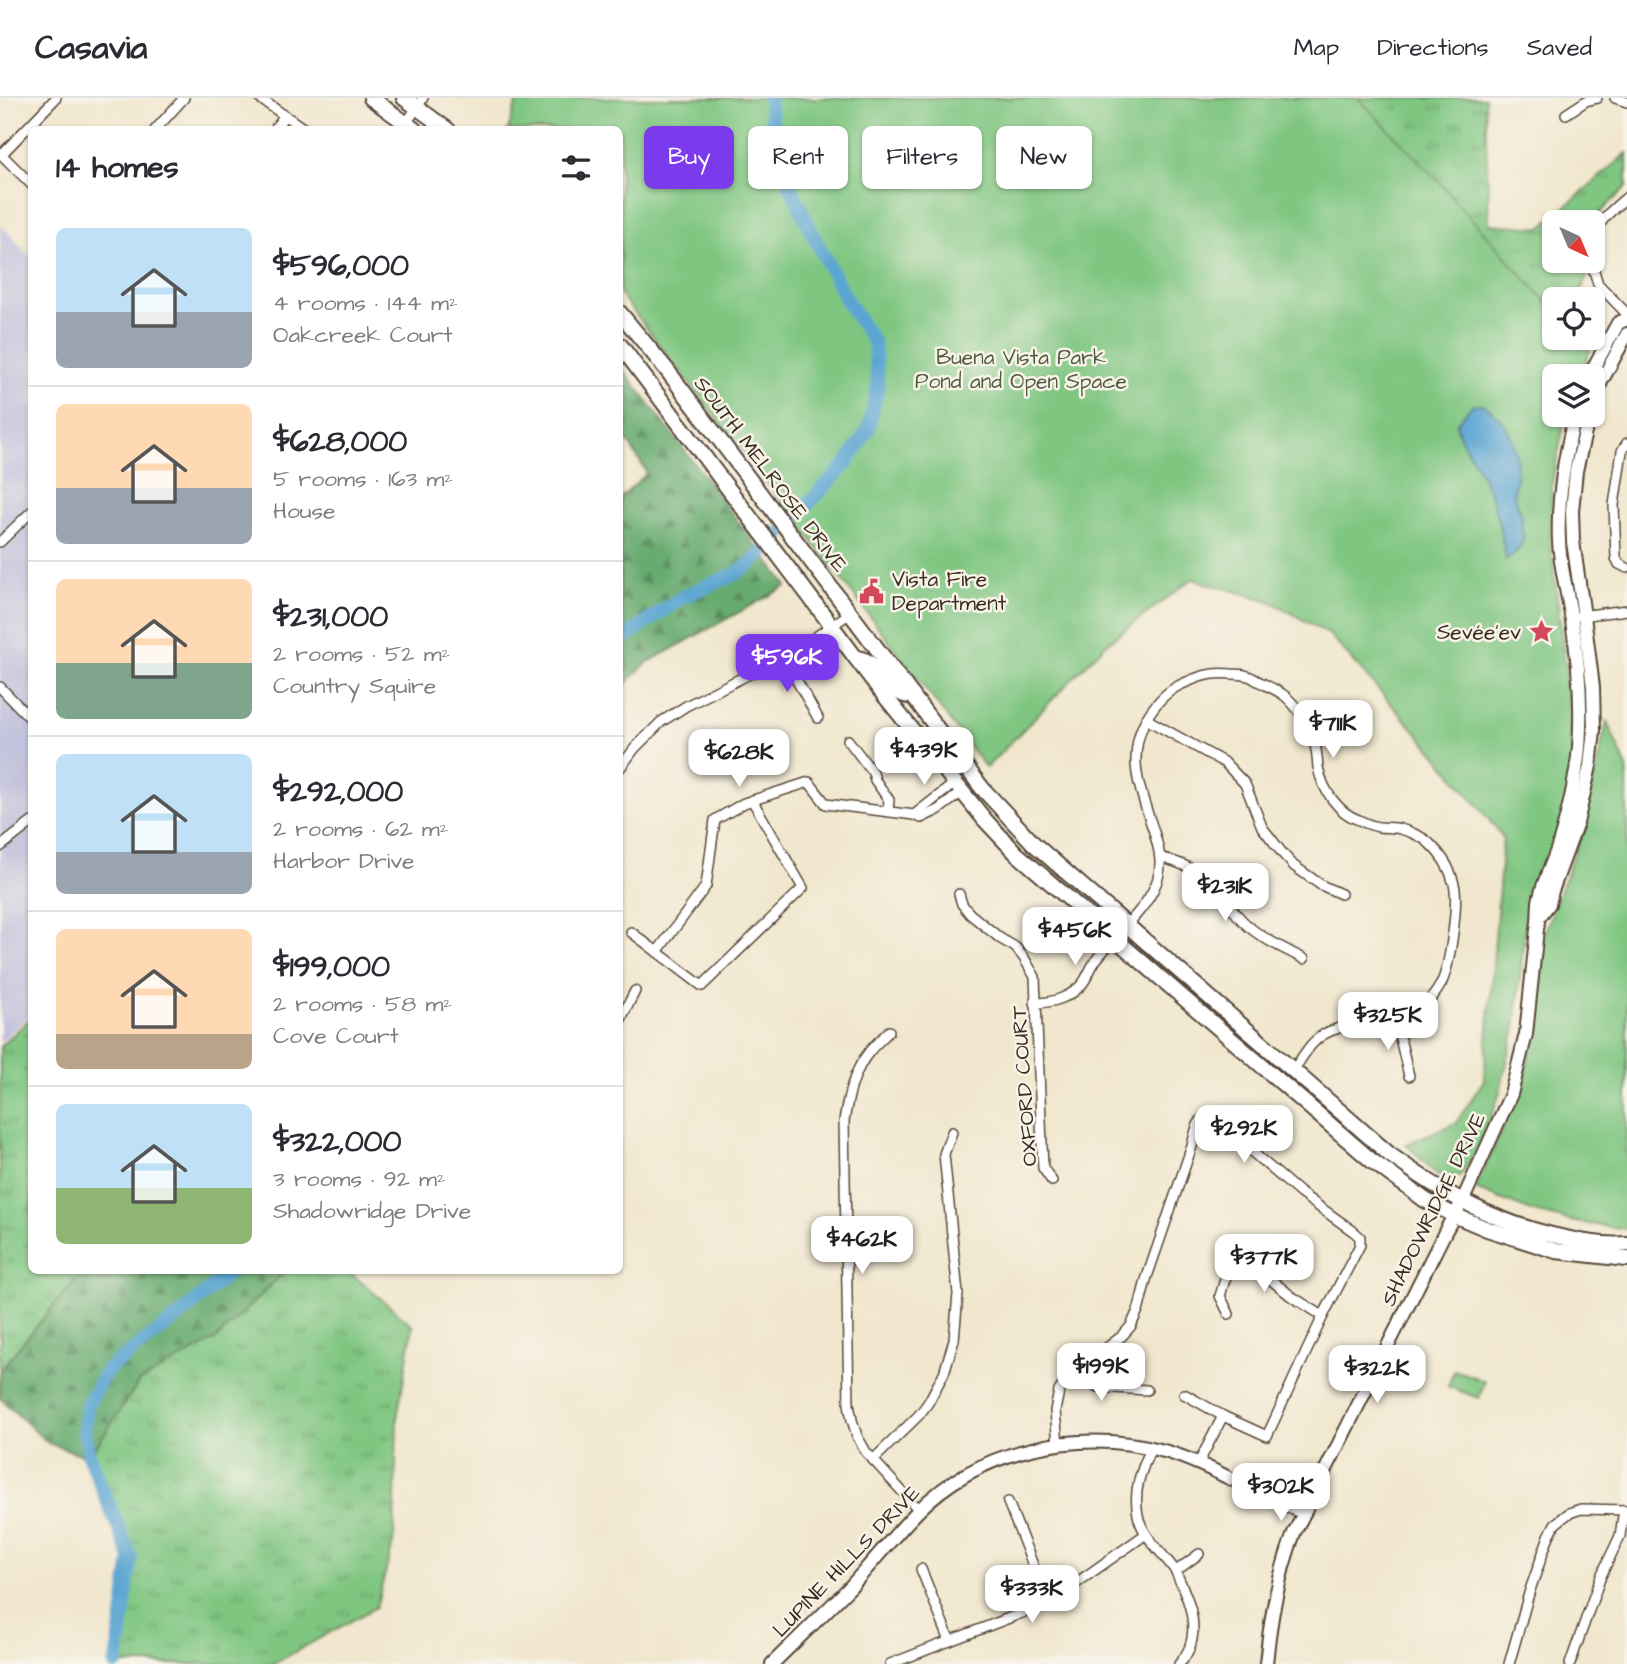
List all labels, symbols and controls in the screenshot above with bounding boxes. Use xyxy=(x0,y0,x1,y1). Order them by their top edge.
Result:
text: Casavia xyxy=(35,25,147,71)
text: Map xyxy=(1294,31,1339,65)
text: Directions xyxy=(1377,31,1489,65)
text: Saved xyxy=(1527,31,1592,65)
chip: Buy xyxy=(644,126,734,189)
chip: Rent xyxy=(748,126,848,189)
chip: Filters xyxy=(862,126,982,189)
chip: New xyxy=(996,126,1092,189)
text: 14 homes xyxy=(56,147,179,189)
icon: filters xyxy=(557,149,595,187)
north arrow xyxy=(1542,210,1605,273)
map controls xyxy=(1542,210,1605,427)
text: $596,000 xyxy=(273,245,409,287)
icon: home xyxy=(112,256,196,340)
text: 4 rooms · 144 m² xyxy=(273,287,458,319)
button: locate xyxy=(1542,287,1605,350)
text: Oakcreek Court xyxy=(273,319,453,351)
park label: Buena Vista Park Pond and Open Space xyxy=(915,343,1127,397)
button: layers xyxy=(1542,364,1605,427)
street label: SOUTH MELROSE DRIVE xyxy=(687,370,854,579)
text: $628,000 xyxy=(273,421,407,463)
icon: home xyxy=(112,432,196,516)
text: 5 rooms · 163 m² xyxy=(273,463,453,495)
text: House xyxy=(273,495,336,527)
place label: Vista Fire Department xyxy=(892,565,1007,619)
public building icon: Vista Fire Department xyxy=(858,577,886,605)
text: $231,000 xyxy=(273,596,388,638)
icon: home xyxy=(112,607,196,691)
place label: Sevée'ev xyxy=(1437,618,1521,647)
place icon: Sevée'ev xyxy=(1527,618,1555,646)
pin: $596K xyxy=(738,634,836,694)
text: 2 rooms · 52 m² xyxy=(273,638,450,670)
text: $596K xyxy=(752,641,822,673)
text: Country Squire xyxy=(273,670,436,702)
pin: $711K xyxy=(1284,700,1382,760)
text: $711K xyxy=(1310,707,1356,739)
pin: $439K xyxy=(875,728,973,787)
pin: $628K xyxy=(690,730,788,789)
text: $439K xyxy=(890,734,958,766)
text: $628K xyxy=(704,736,774,768)
text: $292,000 xyxy=(273,771,403,813)
icon: home xyxy=(112,782,196,866)
text: 2 rooms · 62 m² xyxy=(273,813,448,845)
text: Harbor Drive xyxy=(273,845,415,877)
pin: $231K xyxy=(1176,864,1274,923)
text: $231K xyxy=(1198,870,1252,902)
pin: $456K xyxy=(1026,908,1124,967)
text: $456K xyxy=(1038,914,1112,946)
text: $199,000 xyxy=(273,946,390,988)
icon: home xyxy=(112,957,196,1041)
text: 2 rooms · 58 m² xyxy=(273,988,452,1020)
pin: $325K xyxy=(1339,992,1437,1052)
text: $325K xyxy=(1354,999,1422,1031)
street label: OXFORD COURT xyxy=(1004,1004,1045,1167)
text: Cove Court xyxy=(273,1020,399,1052)
pin: $292K xyxy=(1195,1105,1293,1165)
street label: SHADOWRIDGE DRIVE xyxy=(1374,1107,1493,1311)
text: $292K xyxy=(1211,1112,1277,1144)
text: $322,000 xyxy=(273,1121,401,1163)
icon: home xyxy=(112,1132,196,1216)
text: 3 rooms · 92 m² xyxy=(273,1163,446,1195)
text: Shadowridge Drive xyxy=(273,1195,471,1227)
pin: $462K xyxy=(813,1216,911,1276)
text: $462K xyxy=(827,1223,897,1255)
pin: $377K xyxy=(1215,1234,1313,1294)
text: $377K xyxy=(1231,1241,1297,1273)
pin: $199K xyxy=(1052,1344,1150,1403)
pin: $322K xyxy=(1328,1346,1426,1405)
text: $199K xyxy=(1073,1350,1129,1382)
text: $322K xyxy=(1345,1352,1409,1384)
pin: $302K xyxy=(1232,1464,1330,1523)
text: $302K xyxy=(1248,1470,1314,1502)
street label: LUPINE HILLS DRIVE xyxy=(766,1479,927,1644)
pin: $333K xyxy=(983,1566,1081,1625)
text: $333K xyxy=(1001,1572,1063,1604)

